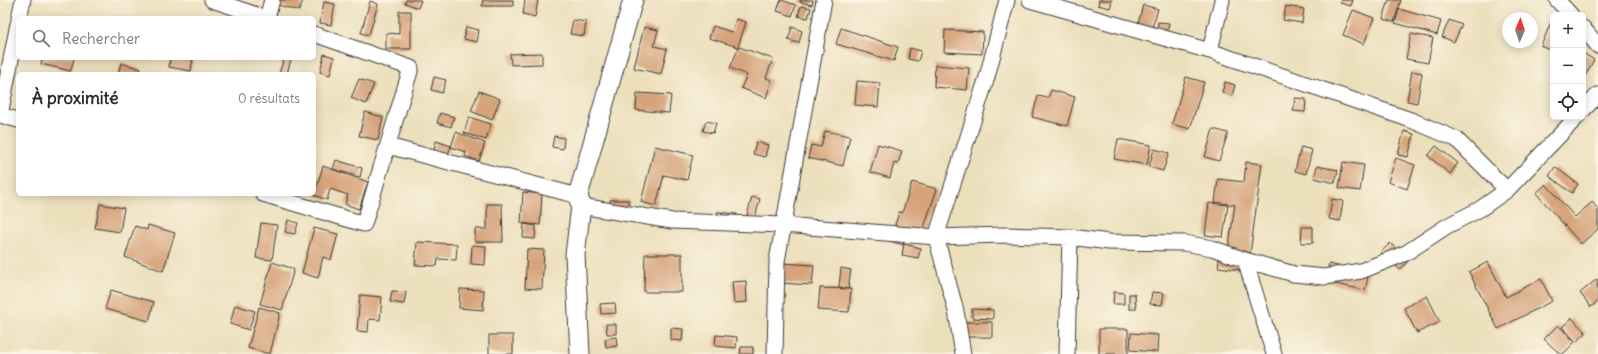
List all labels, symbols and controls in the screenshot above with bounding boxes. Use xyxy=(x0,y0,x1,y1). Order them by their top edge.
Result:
north arrow xyxy=(1502,12,1538,48)
map controls xyxy=(1550,12,1586,120)
button: + xyxy=(1550,12,1586,48)
search box xyxy=(16,16,316,60)
icon: search xyxy=(30,27,52,49)
text: Rechercher xyxy=(62,29,140,48)
button: − xyxy=(1550,48,1586,84)
button: locate xyxy=(1550,84,1586,120)
text: À proximité xyxy=(32,87,118,109)
text: 0 résultats xyxy=(238,90,300,107)

